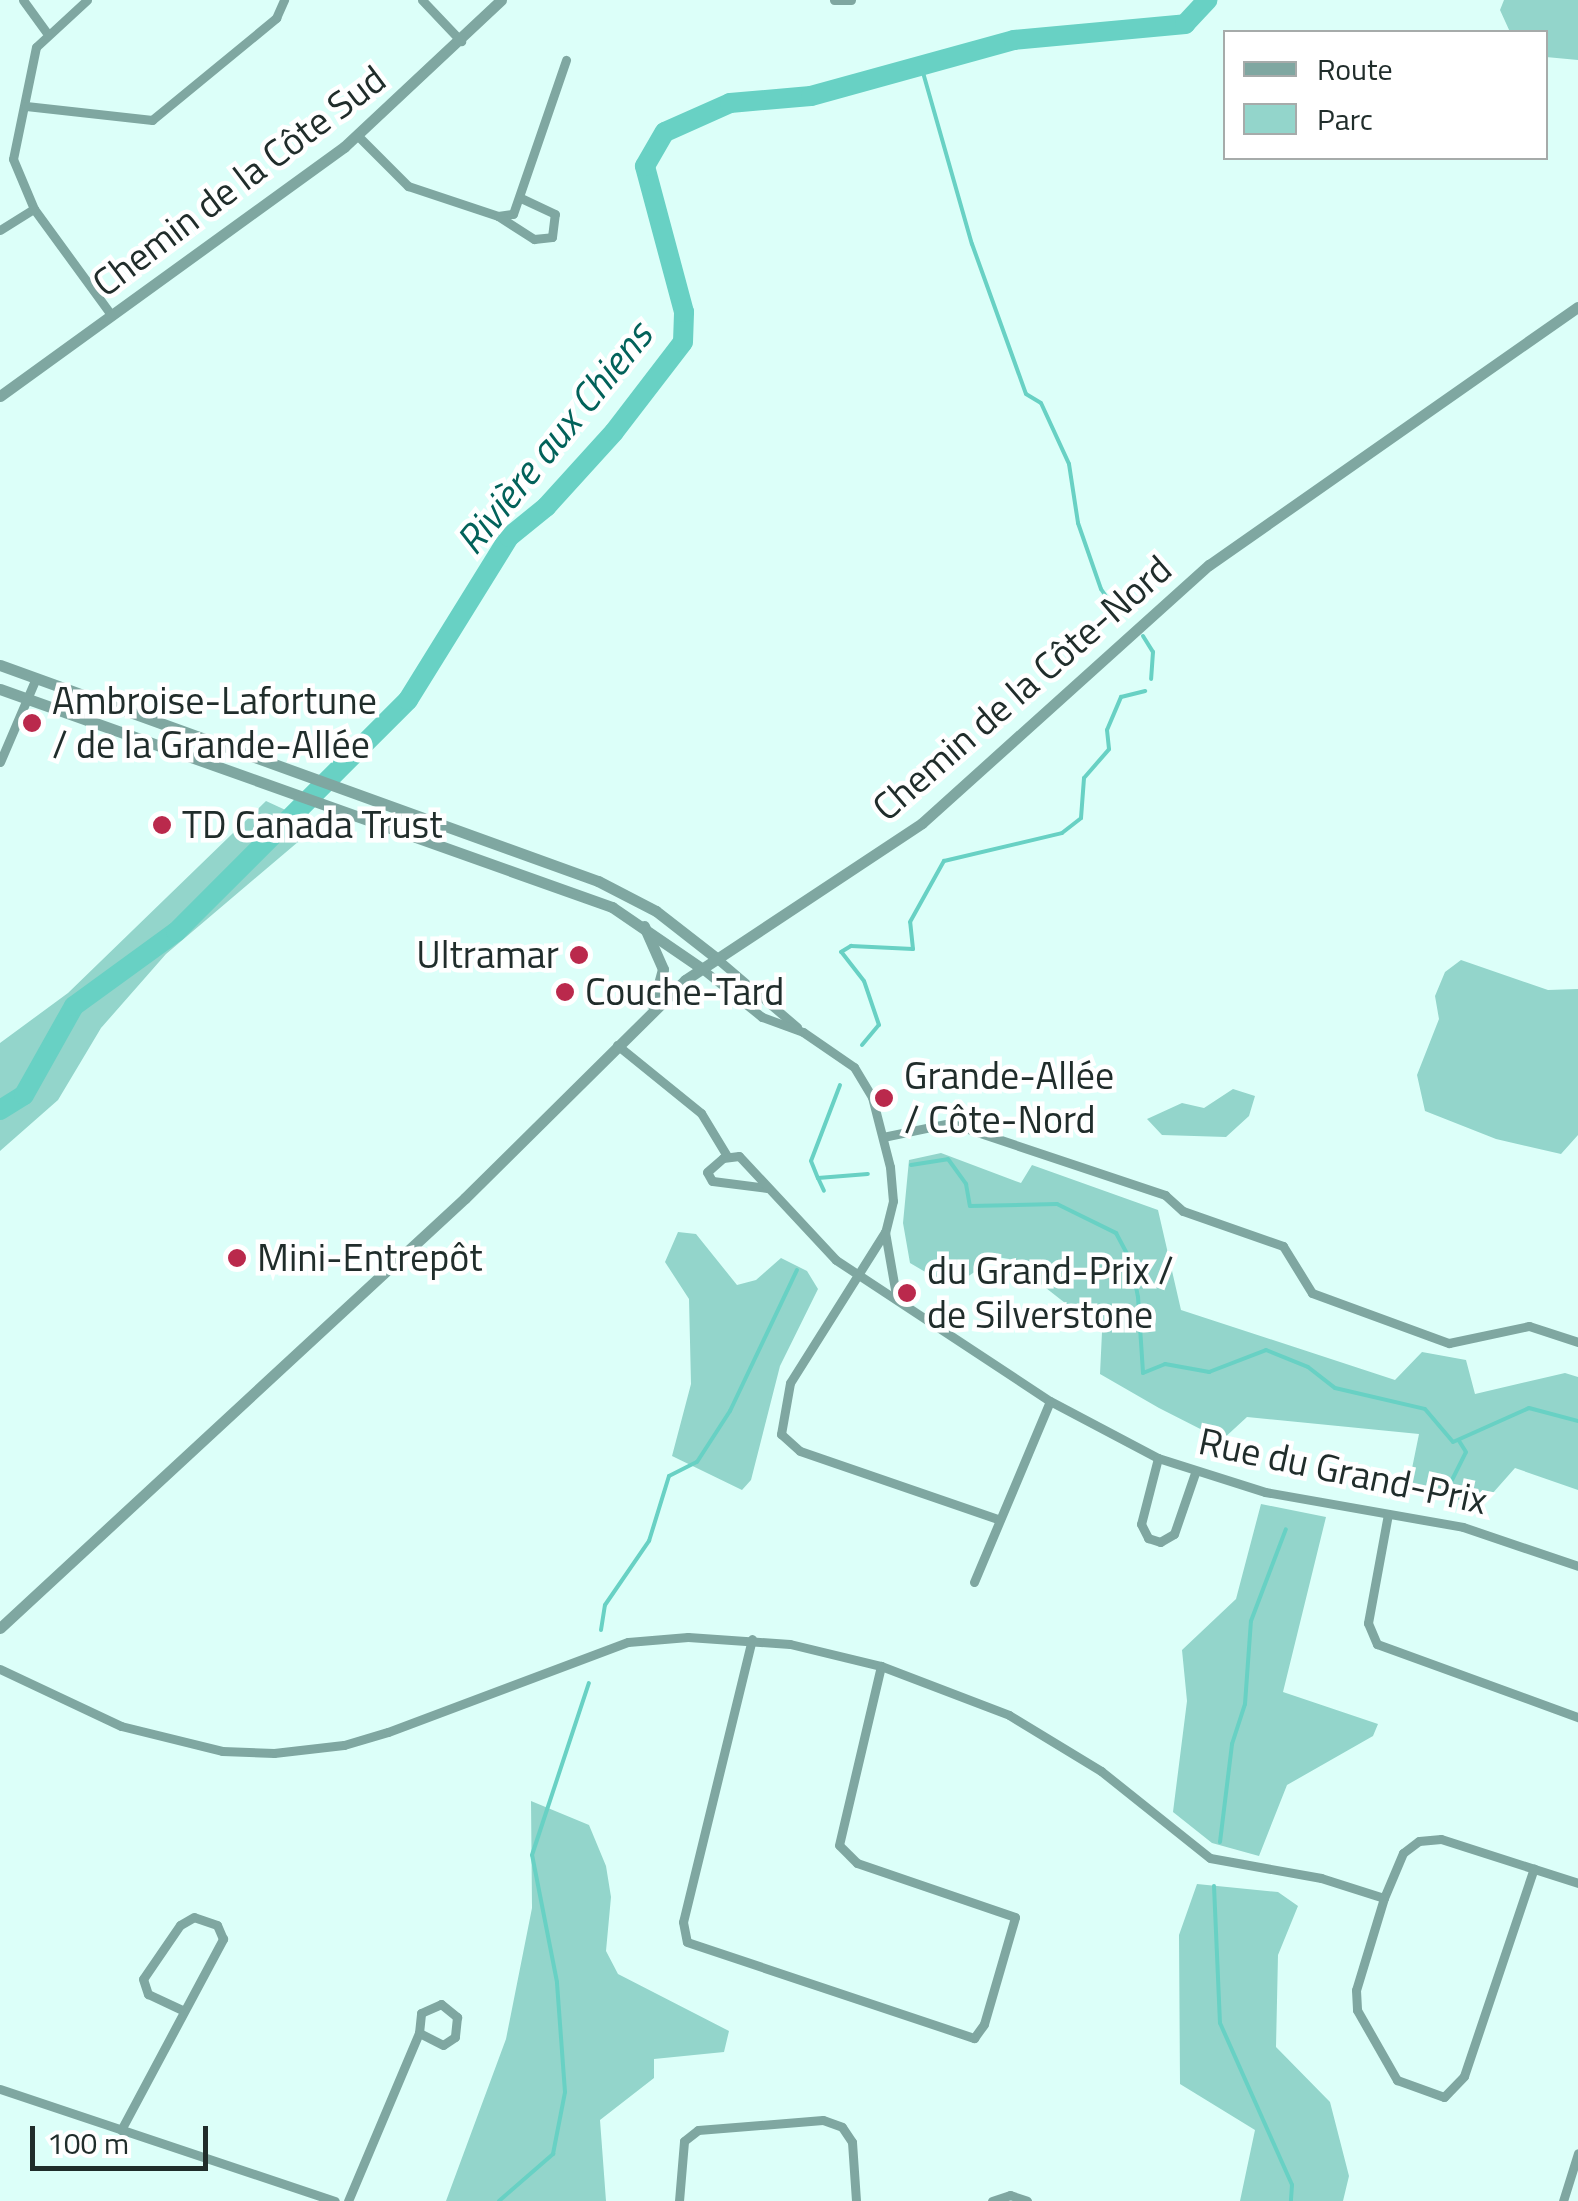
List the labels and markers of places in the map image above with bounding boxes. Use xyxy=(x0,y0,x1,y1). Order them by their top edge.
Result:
place label: Ambroise-Lafortune / de la Grande-Allée xyxy=(52,678,377,768)
marker: Ambroise-Lafortune / de la Grande-Allée xyxy=(21,712,43,734)
place label: TD Canada Trust xyxy=(182,802,443,848)
marker: TD Canada Trust xyxy=(151,814,173,836)
place label: Ultramar xyxy=(416,932,559,978)
marker: Ultramar xyxy=(568,944,590,966)
place label: Couche-Tard xyxy=(585,969,784,1015)
marker: Couche-Tard xyxy=(554,981,576,1003)
place label: Grande-Allée / Côte-Nord xyxy=(904,1053,1114,1142)
marker: Grande-Allée / Côte-Nord xyxy=(873,1087,895,1109)
place label: Mini-Entrepôt xyxy=(257,1235,482,1281)
marker: Mini-Entrepôt xyxy=(226,1247,248,1269)
place label: du Grand-Prix / de Silverstone xyxy=(927,1248,1174,1338)
marker: du Grand-Prix / de Silverstone xyxy=(896,1282,918,1304)

